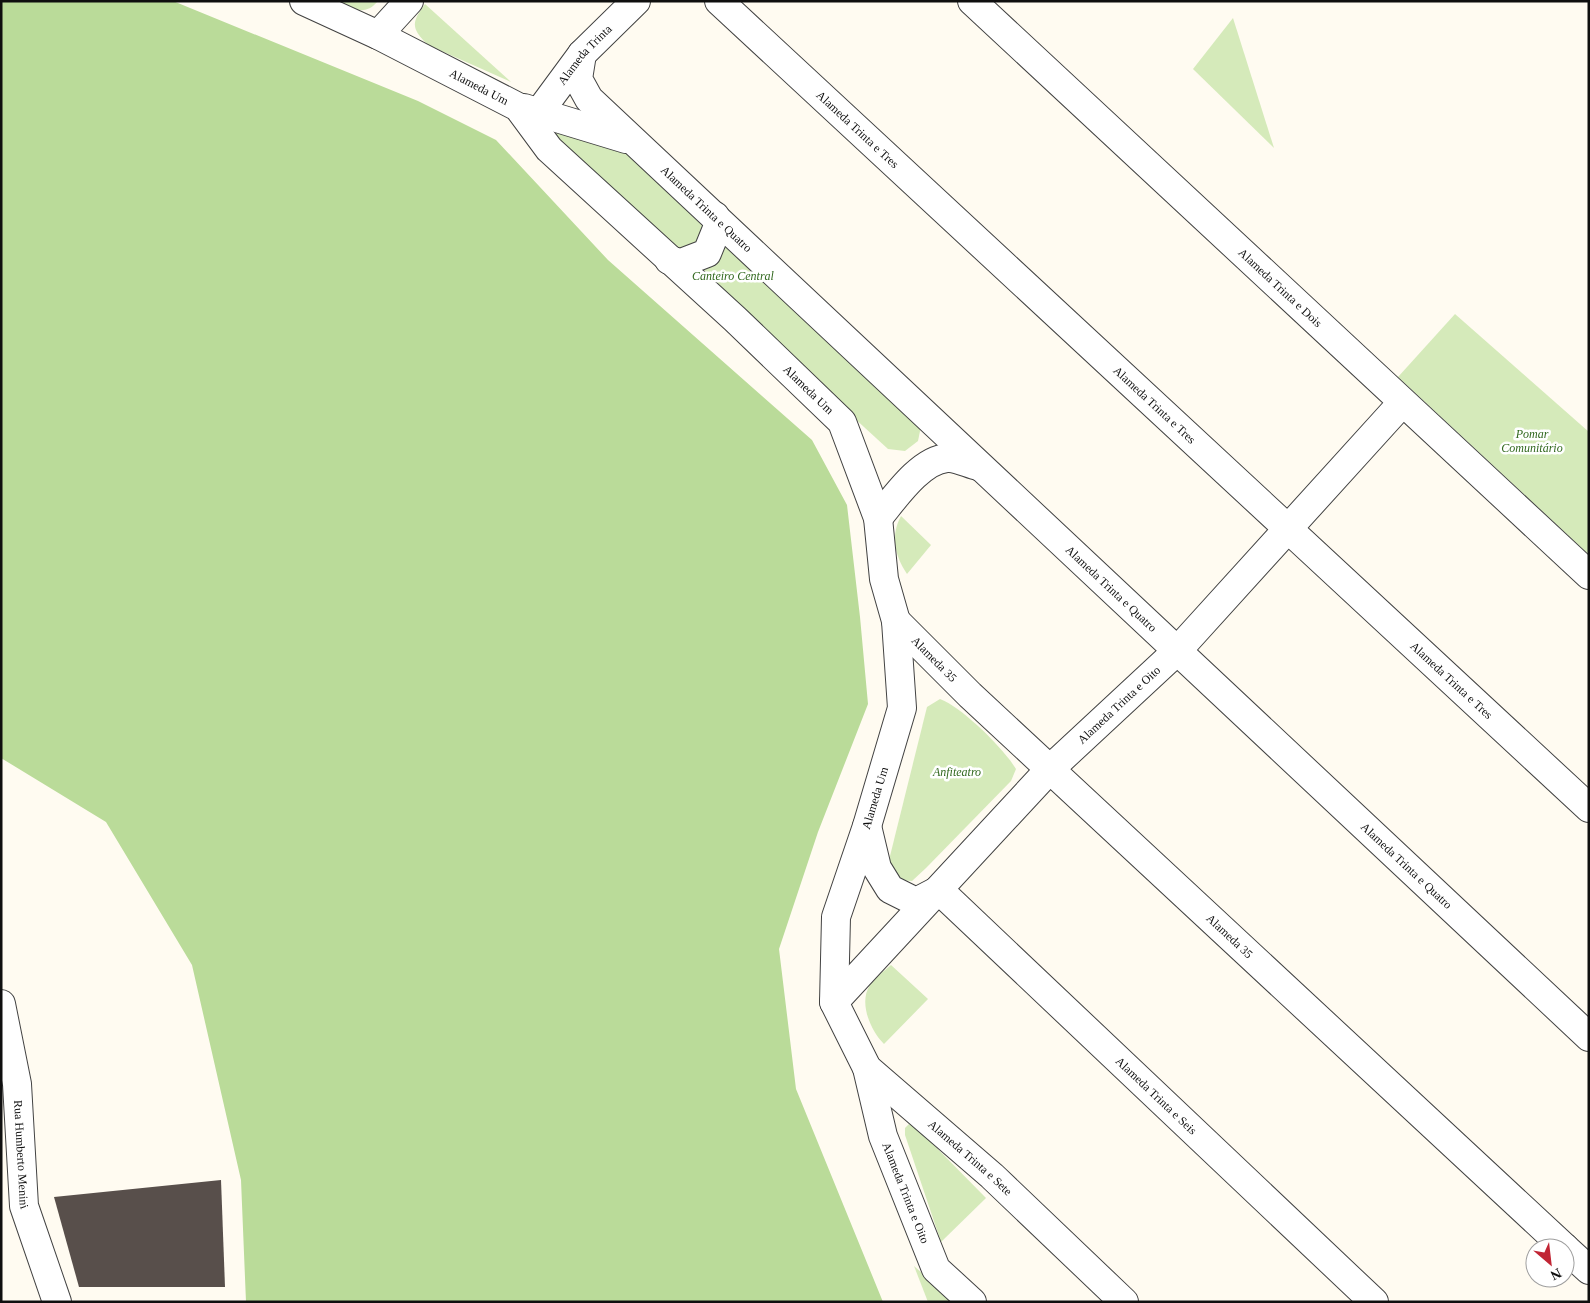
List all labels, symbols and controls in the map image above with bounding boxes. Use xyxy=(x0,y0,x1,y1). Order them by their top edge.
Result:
street label: Alameda Trinta xyxy=(555,21,615,87)
street label: Alameda Um xyxy=(447,66,511,108)
street label: Alameda Trinta e Tres xyxy=(814,88,902,171)
street label: Alameda Trinta e Quatro xyxy=(658,163,755,255)
street label: Alameda Trinta e Dois xyxy=(1236,245,1325,330)
park label: Canteiro Central xyxy=(692,269,775,283)
street label: Alameda Um xyxy=(780,362,837,418)
street label: Alameda Trinta e Tres xyxy=(1110,363,1199,447)
park label: Pomar Comunitário xyxy=(1501,427,1563,455)
street label: Alameda Trinta e Quatro xyxy=(1063,543,1160,635)
street label: Alameda 35 xyxy=(909,634,960,685)
street label: Alameda Trinta e Tres xyxy=(1407,639,1496,722)
street label: Alameda Trinta e Oito xyxy=(1075,663,1163,747)
street label: Alameda Um xyxy=(859,765,891,831)
park label: Anfiteatro xyxy=(932,765,981,779)
street label: Alameda Trinta e Quatro xyxy=(1358,820,1455,912)
street label: Alameda 35 xyxy=(1203,911,1256,961)
street label: Alameda Trinta e Seis xyxy=(1113,1054,1200,1138)
street label: Rua Humberto Menini xyxy=(11,1100,32,1211)
street label: Alameda Trinta e Sete xyxy=(925,1117,1015,1198)
street label: Alameda Trinta e Oito xyxy=(879,1140,932,1245)
north arrow xyxy=(1525,1238,1575,1288)
text: N xyxy=(1548,1265,1564,1283)

